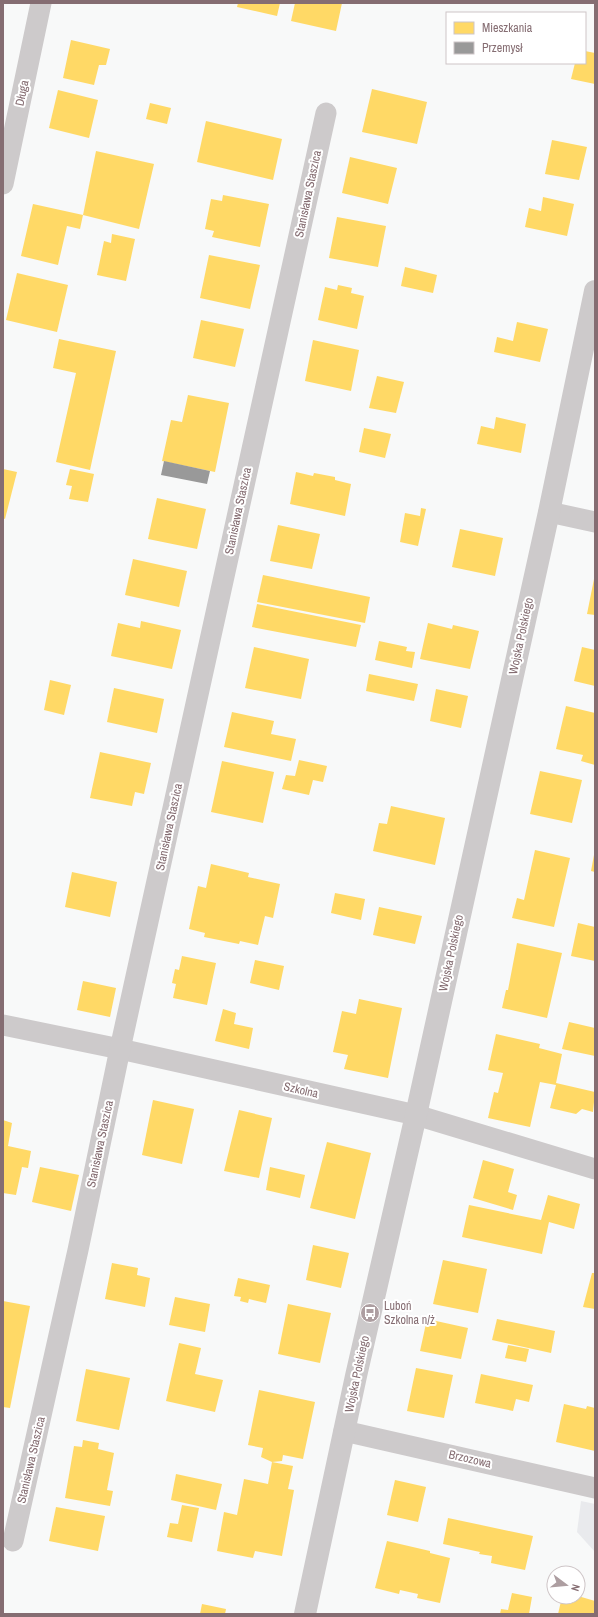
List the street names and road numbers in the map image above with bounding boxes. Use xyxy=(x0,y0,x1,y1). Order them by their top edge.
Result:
street label: Długa xyxy=(12,78,33,107)
street label: Stanisława Staszica xyxy=(291,148,325,239)
street label: Stanisława Staszica xyxy=(221,465,255,556)
street label: Wojska Polskiego xyxy=(505,596,537,676)
street label: Stanisława Staszica xyxy=(152,781,186,872)
street label: Wojska Polskiego xyxy=(435,913,467,993)
street label: Szkolna xyxy=(282,1078,320,1102)
street label: Stanisława Staszica xyxy=(83,1098,117,1189)
street label: Wojska Polskiego xyxy=(341,1334,373,1414)
street label: Stanisława Staszica xyxy=(13,1415,49,1505)
street label: Brzozowa xyxy=(447,1446,493,1472)

